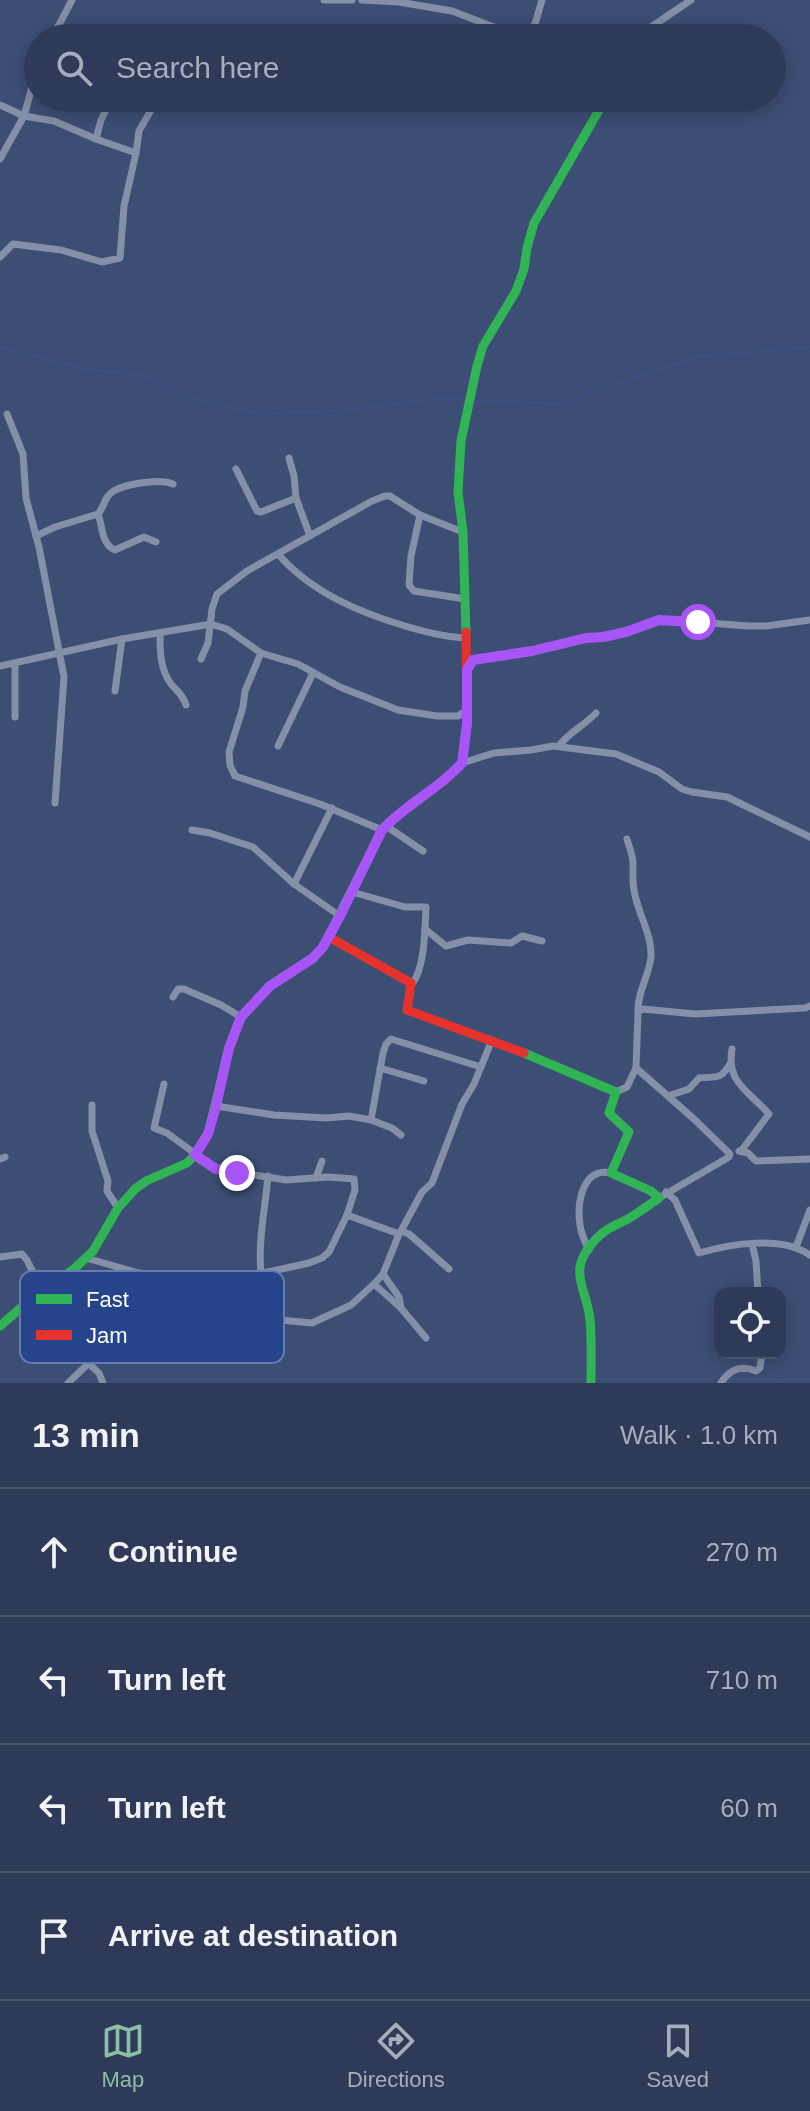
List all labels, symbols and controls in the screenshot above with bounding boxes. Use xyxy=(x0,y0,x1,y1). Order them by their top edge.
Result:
search box xyxy=(24,24,786,112)
icon: search xyxy=(52,46,96,90)
text: Search here xyxy=(116,51,279,84)
route start xyxy=(680,604,716,640)
route end xyxy=(219,1155,255,1191)
legend xyxy=(20,1271,284,1363)
text: Fast xyxy=(86,1287,129,1312)
map controls xyxy=(714,1287,786,1359)
button: locate xyxy=(714,1287,786,1359)
text: Jam xyxy=(86,1323,128,1348)
text: 13 min xyxy=(32,1416,140,1454)
text: Walk · 1.0 km xyxy=(620,1420,778,1450)
icon: ahead xyxy=(32,1530,76,1574)
text: Continue xyxy=(108,1535,238,1568)
text: 270 m xyxy=(706,1537,778,1567)
icon: left xyxy=(32,1658,76,1702)
text: Turn left xyxy=(108,1663,226,1696)
text: 710 m xyxy=(706,1665,778,1695)
icon: left xyxy=(32,1786,76,1830)
text: Turn left xyxy=(108,1791,226,1824)
text: 60 m xyxy=(720,1793,778,1823)
icon: arrive xyxy=(32,1914,76,1958)
text: Arrive at destination xyxy=(108,1919,398,1952)
tab: Map xyxy=(101,2019,145,2093)
tab: Directions xyxy=(347,2019,445,2093)
tab: Saved xyxy=(647,2019,709,2093)

